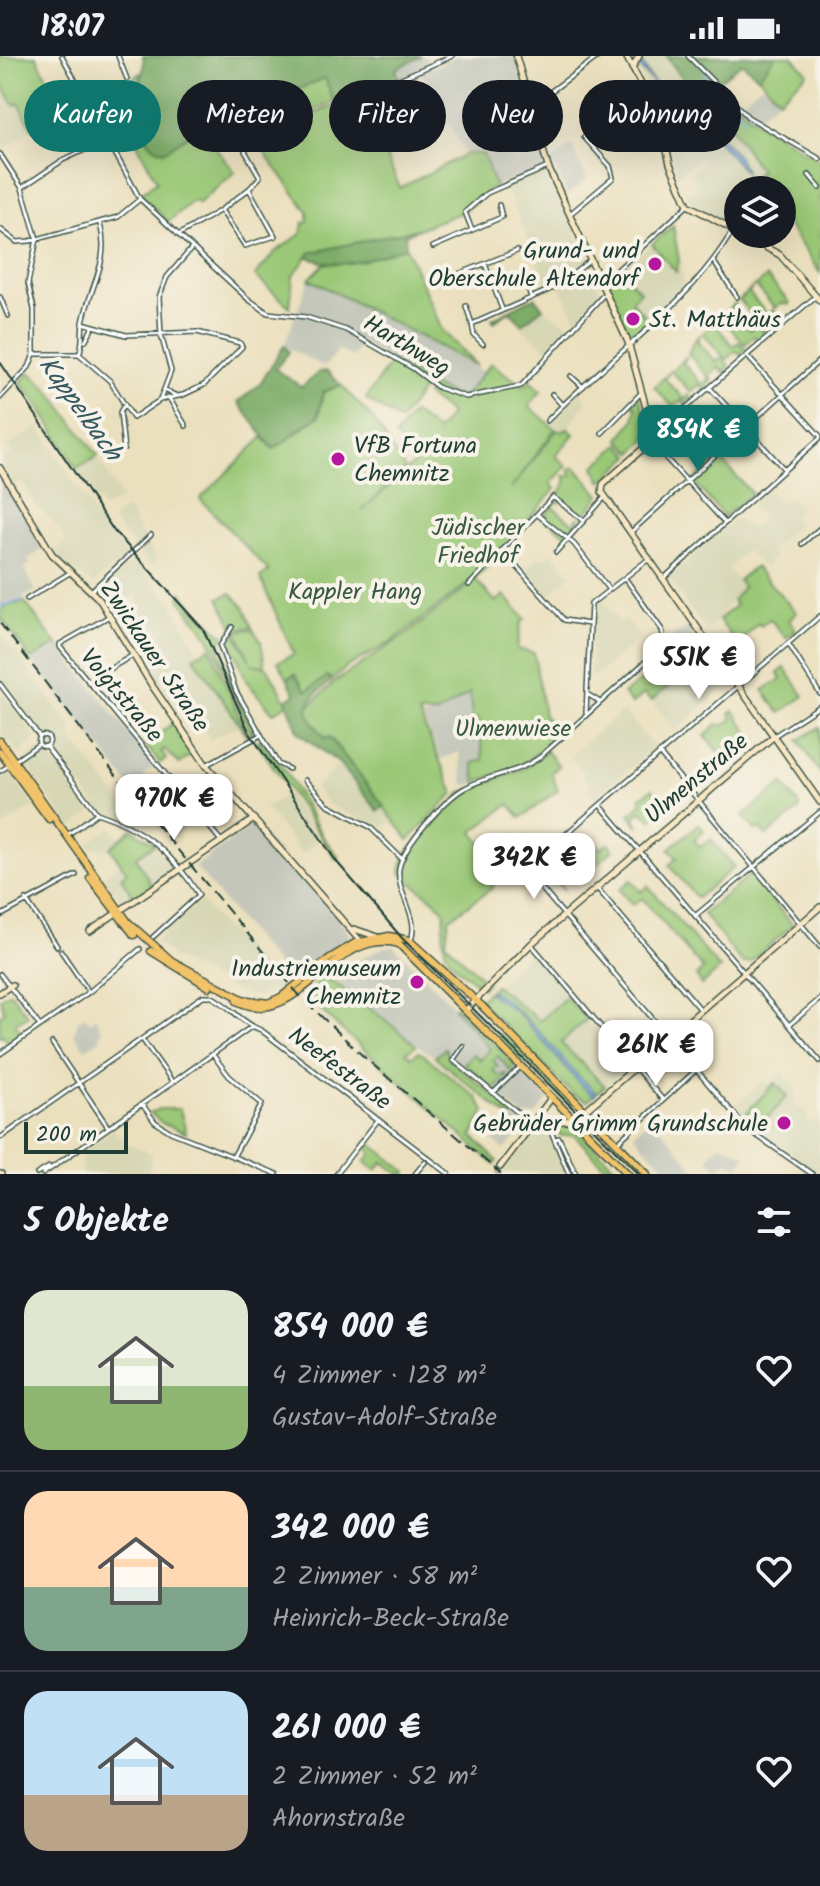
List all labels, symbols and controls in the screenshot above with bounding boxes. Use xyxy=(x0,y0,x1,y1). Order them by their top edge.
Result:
text: 18:07 xyxy=(40,4,104,52)
chip: Kaufen xyxy=(24,80,161,152)
chip: Mieten xyxy=(177,80,313,152)
chip: Filter xyxy=(329,80,446,152)
chip: Neu xyxy=(462,80,563,152)
chip: Wohnung xyxy=(579,80,741,152)
map controls xyxy=(724,176,796,248)
button: layers xyxy=(724,176,796,248)
place label: Grund- und Oberschule Altendorf xyxy=(428,232,642,299)
marker: Grund- und Oberschule Altendorf xyxy=(646,255,664,273)
place label: St. Matthäus xyxy=(649,301,781,340)
street label: Harthweg xyxy=(355,305,457,388)
marker: St. Matthäus xyxy=(624,310,642,328)
water label: Kappelbach xyxy=(27,348,133,472)
pin: 854K € xyxy=(633,405,763,473)
text: 854K € xyxy=(656,410,740,452)
place label: VfB Fortuna Chemnitz xyxy=(354,427,477,494)
marker: VfB Fortuna Chemnitz xyxy=(329,450,347,468)
park label: Jüdischer Friedhof xyxy=(432,509,527,576)
street label: Zwickauer Straße xyxy=(88,573,219,741)
park label: Kappler Hang xyxy=(288,573,422,612)
pin: 551K € xyxy=(634,633,764,701)
text: 551K € xyxy=(661,638,737,680)
street label: Voigtstraße xyxy=(69,640,172,752)
park label: Ulmenwiese xyxy=(455,710,572,749)
street label: Ulmenstraße xyxy=(636,723,758,835)
pin: 970K € xyxy=(109,774,239,842)
text: 970K € xyxy=(134,779,214,821)
pin: 342K € xyxy=(469,833,599,901)
text: 342K € xyxy=(491,838,577,880)
place label: Industriemuseum Chemnitz xyxy=(231,950,401,1017)
marker: Industriemuseum Chemnitz xyxy=(408,973,426,991)
street label: Neefestraße xyxy=(279,1017,399,1121)
pin: 261K € xyxy=(591,1020,721,1088)
text: 261K € xyxy=(616,1025,696,1067)
place label: Gebrüder Grimm Grundschule xyxy=(473,1105,768,1144)
marker: Gebrüder Grimm Grundschule xyxy=(775,1114,793,1132)
scale bar xyxy=(24,1118,128,1154)
text: 200 m xyxy=(36,1118,97,1153)
text: 5 Objekte xyxy=(24,1195,169,1249)
icon: filters xyxy=(752,1200,796,1244)
text: 854 000 € xyxy=(272,1301,428,1355)
icon: home xyxy=(88,1322,184,1418)
icon: heart xyxy=(752,1348,796,1392)
text: 4 Zimmer · 128 m² xyxy=(272,1355,486,1397)
text: Gustav-Adolf-Straße xyxy=(272,1397,497,1439)
text: 342 000 € xyxy=(272,1502,429,1556)
icon: home xyxy=(88,1523,184,1619)
icon: heart xyxy=(752,1549,796,1593)
text: 2 Zimmer · 58 m² xyxy=(272,1556,477,1598)
text: Heinrich-Beck-Straße xyxy=(272,1598,509,1640)
text: 261 000 € xyxy=(272,1702,421,1756)
icon: home xyxy=(88,1723,184,1819)
icon: heart xyxy=(752,1749,796,1793)
text: 2 Zimmer · 52 m² xyxy=(272,1756,477,1798)
text: Ahornstraße xyxy=(272,1798,405,1840)

